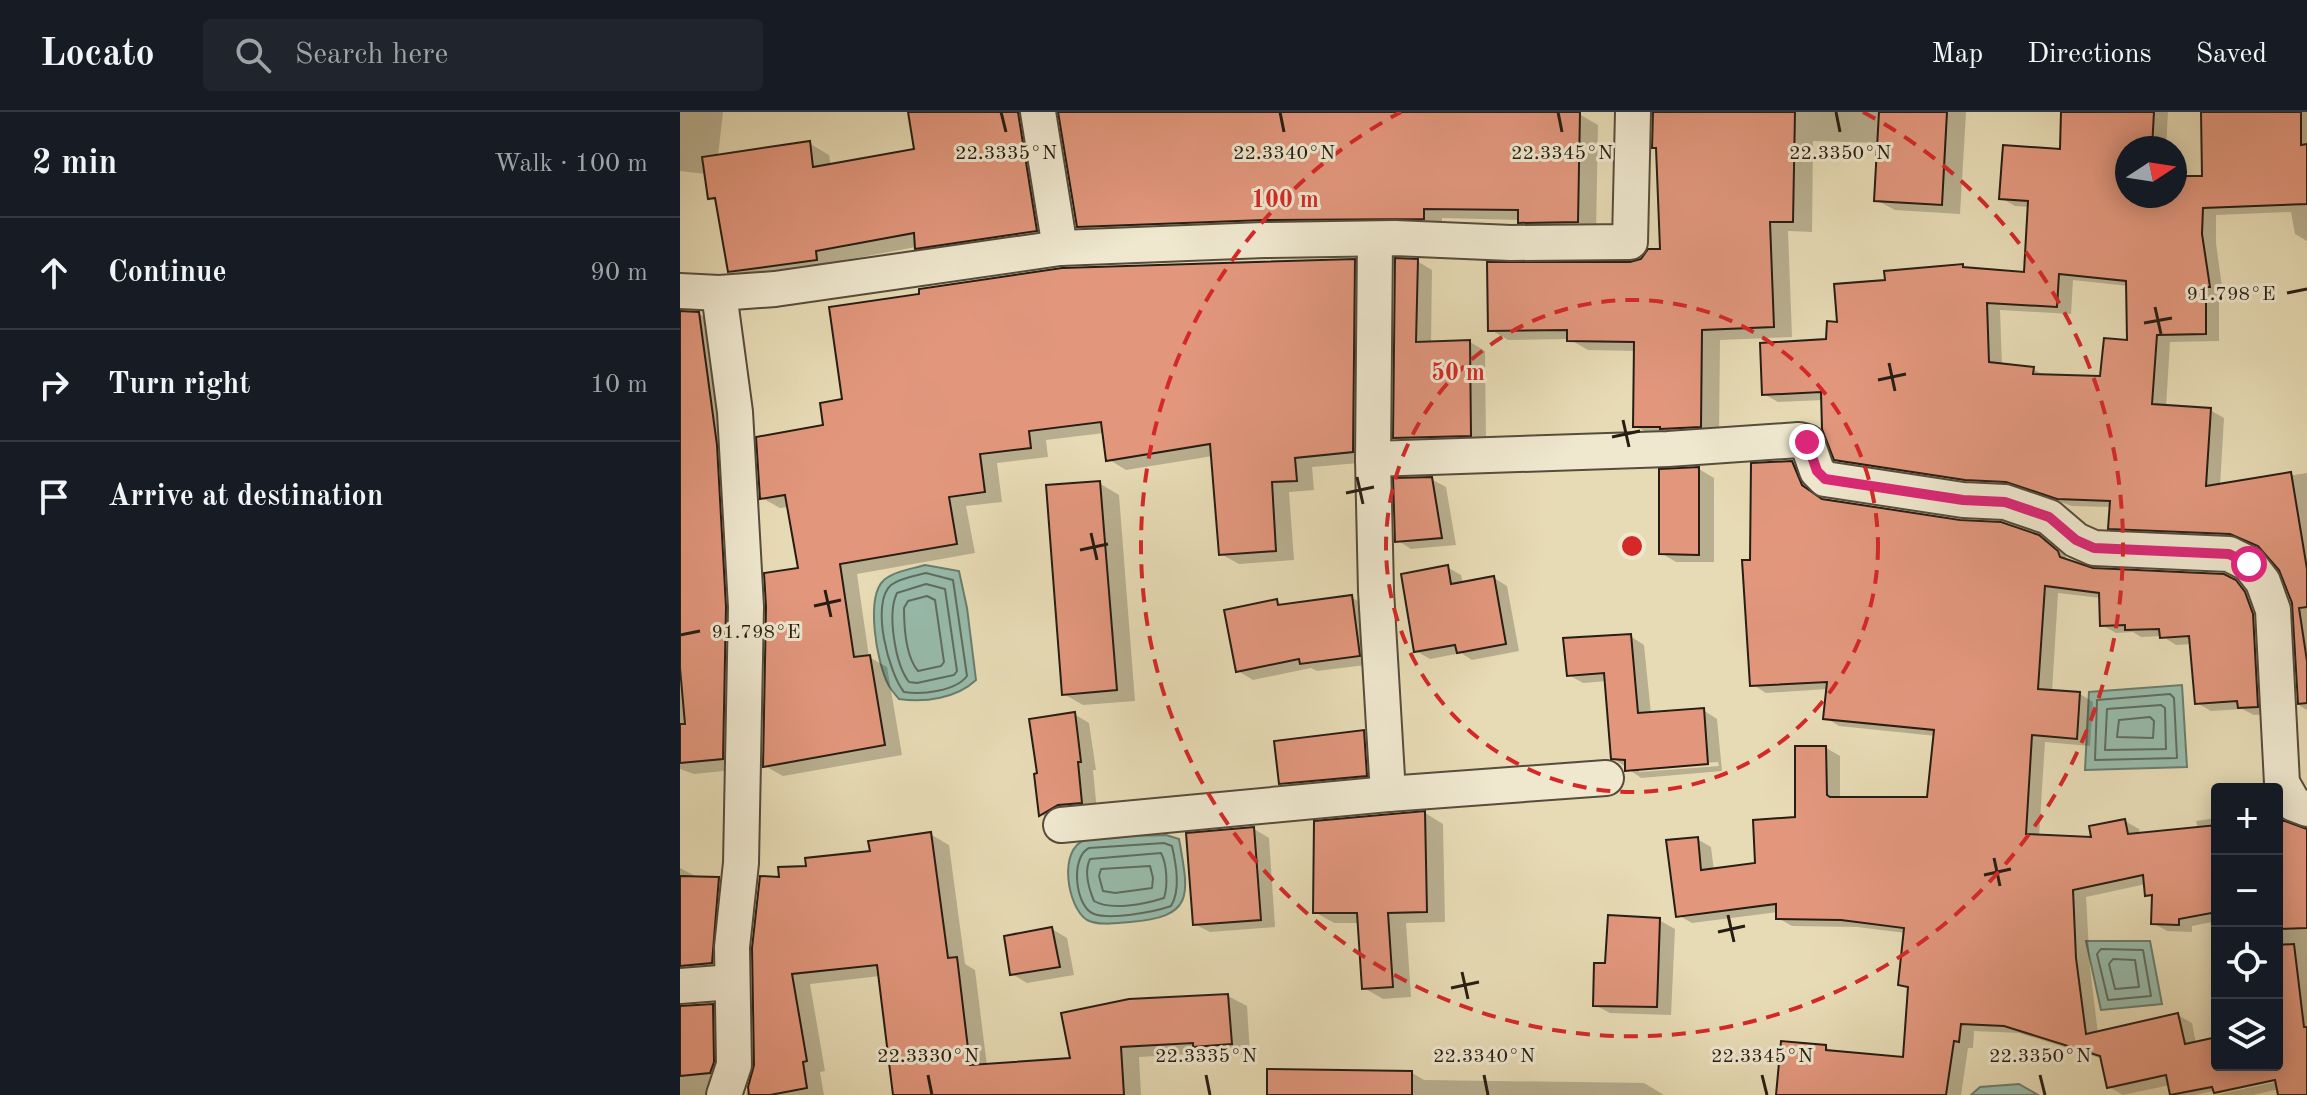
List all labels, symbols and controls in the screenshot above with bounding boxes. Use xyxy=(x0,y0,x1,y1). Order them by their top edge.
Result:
search box xyxy=(203,19,763,91)
icon: search xyxy=(231,33,275,77)
text: Locato xyxy=(40,36,155,74)
text: Search here xyxy=(295,40,448,70)
text: Map xyxy=(1931,41,1983,69)
text: Directions xyxy=(2027,41,2152,69)
text: Saved xyxy=(2196,41,2267,69)
north arrow xyxy=(2115,136,2187,208)
text: 22.3335°N xyxy=(955,144,1057,164)
text: 22.3340°N xyxy=(1233,144,1335,164)
text: 22.3345°N xyxy=(1511,144,1613,164)
text: 22.3350°N xyxy=(1789,144,1891,164)
text: 2 min xyxy=(32,147,117,181)
text: Walk · 100 m xyxy=(494,151,648,177)
text: 100 m xyxy=(1251,189,1319,213)
icon: ahead xyxy=(32,251,76,295)
text: Continue xyxy=(108,258,227,288)
text: 90 m xyxy=(590,260,648,286)
text: 91.798°E xyxy=(2187,285,2276,305)
text: 50 m xyxy=(1431,361,1485,386)
icon: right xyxy=(32,363,76,407)
text: Turn right xyxy=(108,370,250,400)
text: 10 m xyxy=(590,372,648,398)
route end xyxy=(1789,424,1825,460)
icon: arrive xyxy=(32,475,76,519)
text: Arrive at destination xyxy=(108,482,383,512)
centre of rings xyxy=(1618,532,1646,560)
route start xyxy=(2231,546,2267,582)
text: 91.798°E xyxy=(712,623,801,643)
map controls xyxy=(2211,783,2283,1071)
button: + xyxy=(2211,783,2283,855)
button: − xyxy=(2211,855,2283,927)
button: locate xyxy=(2211,927,2283,999)
button: layers xyxy=(2211,999,2283,1071)
text: 22.3330°N xyxy=(877,1047,979,1067)
text: 22.3335°N xyxy=(1155,1047,1257,1067)
text: 22.3340°N xyxy=(1433,1047,1535,1067)
text: 22.3345°N xyxy=(1711,1047,1813,1067)
text: 22.3350°N xyxy=(1989,1047,2091,1067)

